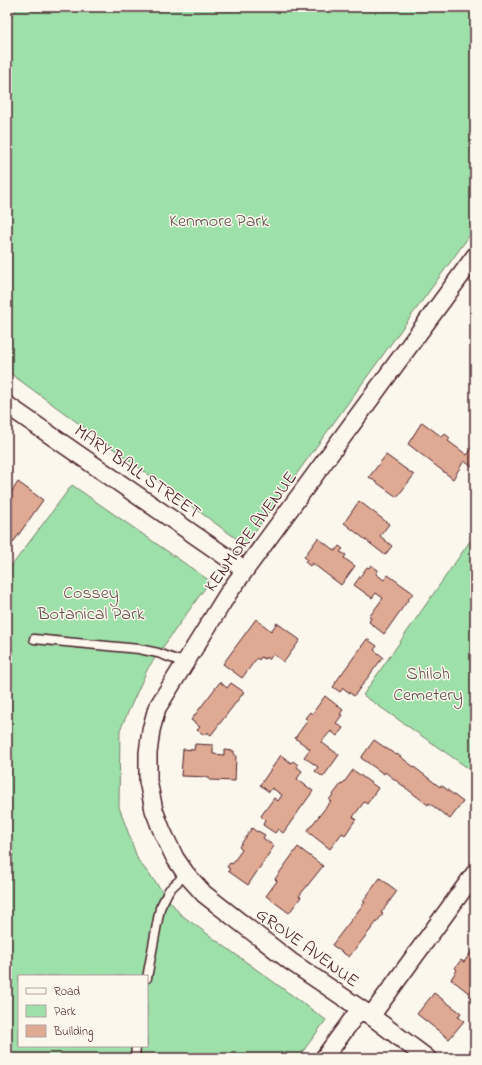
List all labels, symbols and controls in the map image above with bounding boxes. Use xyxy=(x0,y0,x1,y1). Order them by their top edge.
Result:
park label: Kenmore Park xyxy=(169,209,269,235)
street label: MARY BALL STREET xyxy=(68,419,206,526)
street label: KENMORE AVENUE xyxy=(199,466,304,598)
park label: Cossey Botanical Park xyxy=(36,581,145,628)
park label: Shiloh Cemetery xyxy=(393,662,463,709)
street label: GROVE AVENUE xyxy=(250,902,364,995)
legend xyxy=(18,975,148,1047)
text: Road xyxy=(54,983,80,1001)
text: Park xyxy=(54,1003,76,1021)
text: Building xyxy=(53,1023,93,1042)

